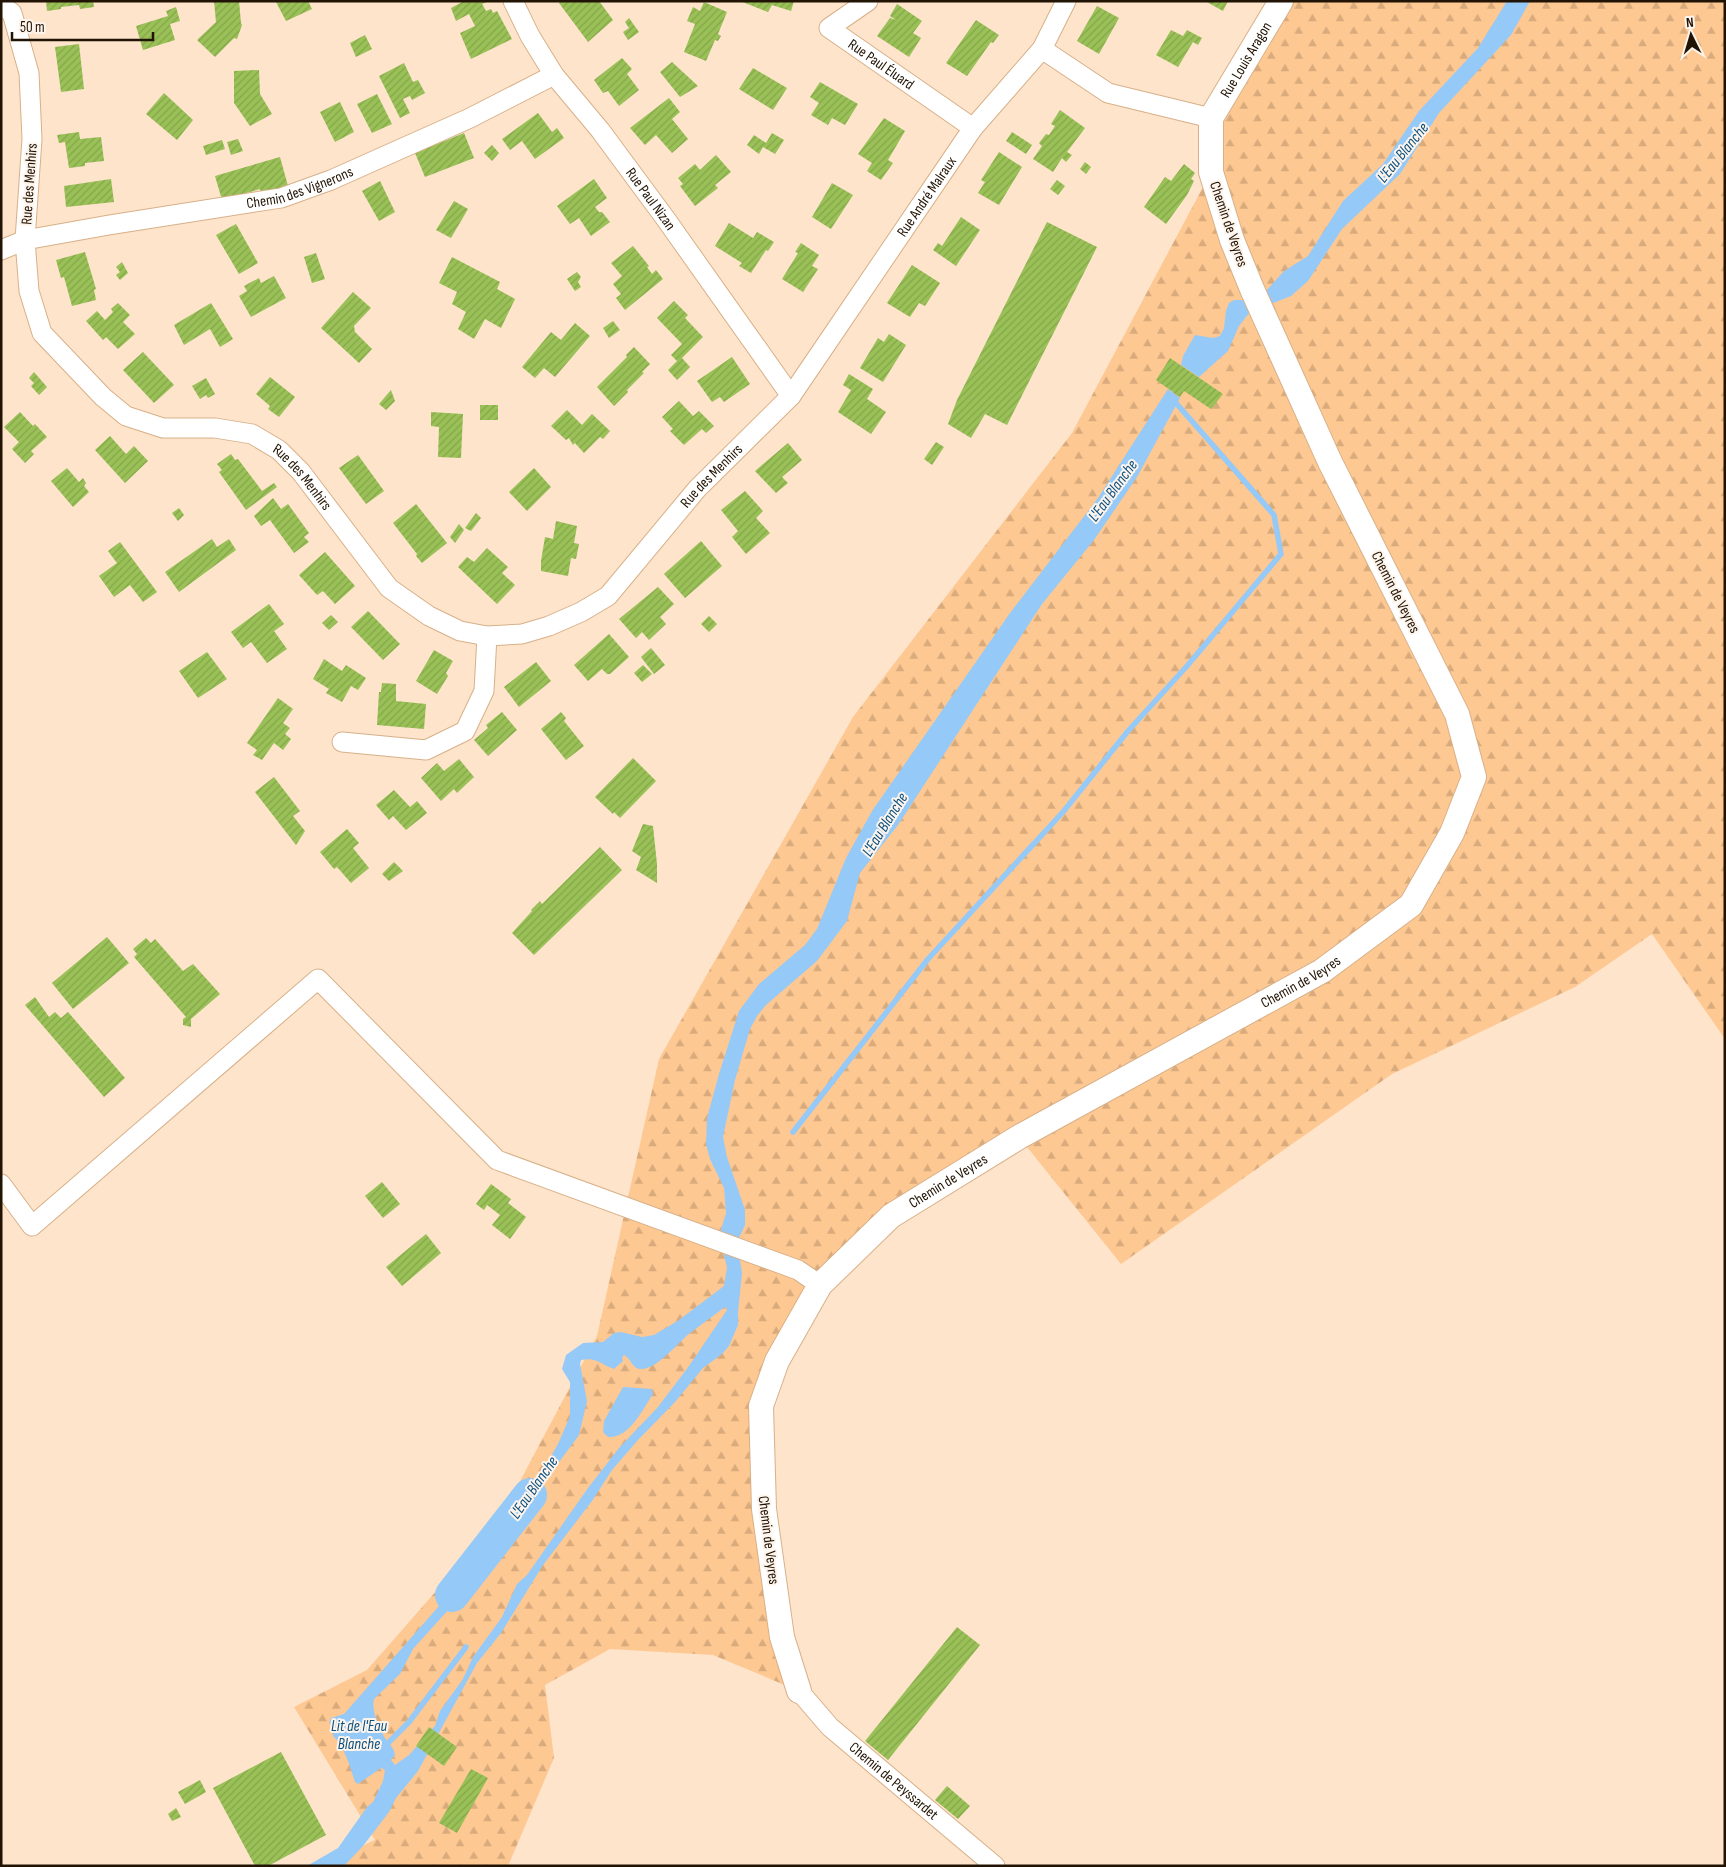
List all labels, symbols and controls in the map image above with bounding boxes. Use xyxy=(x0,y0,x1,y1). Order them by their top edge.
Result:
scale bar xyxy=(12,10,154,42)
north arrow xyxy=(1666,10,1716,60)
text: N xyxy=(1685,14,1694,31)
text: 50 m xyxy=(20,18,45,37)
street label: Rue Louis Aragon xyxy=(1216,18,1276,101)
street label: Rue Paul Éluard xyxy=(844,35,918,94)
water label: L'Eau Blanche xyxy=(1373,119,1433,187)
street label: Rue des Menhirs xyxy=(17,143,42,225)
street label: Rue André Malraux xyxy=(893,153,961,240)
street label: Chemin des Vignerons xyxy=(245,162,356,213)
street label: Rue Paul Nizan xyxy=(621,164,680,234)
street label: Chemin de Veyres xyxy=(1205,179,1252,269)
street label: Rue des Menhirs xyxy=(269,440,336,514)
street label: Rue des Menhirs xyxy=(676,440,747,512)
water label: L'Eau Blanche xyxy=(1084,456,1142,525)
street label: Chemin de Veyres xyxy=(1367,548,1424,636)
water label: L'Eau Blanche xyxy=(858,789,912,860)
street label: Chemin de Veyres xyxy=(1258,951,1345,1013)
street label: Chemin de Veyres xyxy=(905,1150,991,1213)
water label: L'Eau Blanche xyxy=(506,1453,563,1523)
street label: Chemin de Veyres xyxy=(754,1495,783,1585)
water label: Lit de l'Eau Blanche xyxy=(331,1717,387,1754)
street label: Chemin de Peyssardet xyxy=(845,1738,942,1824)

